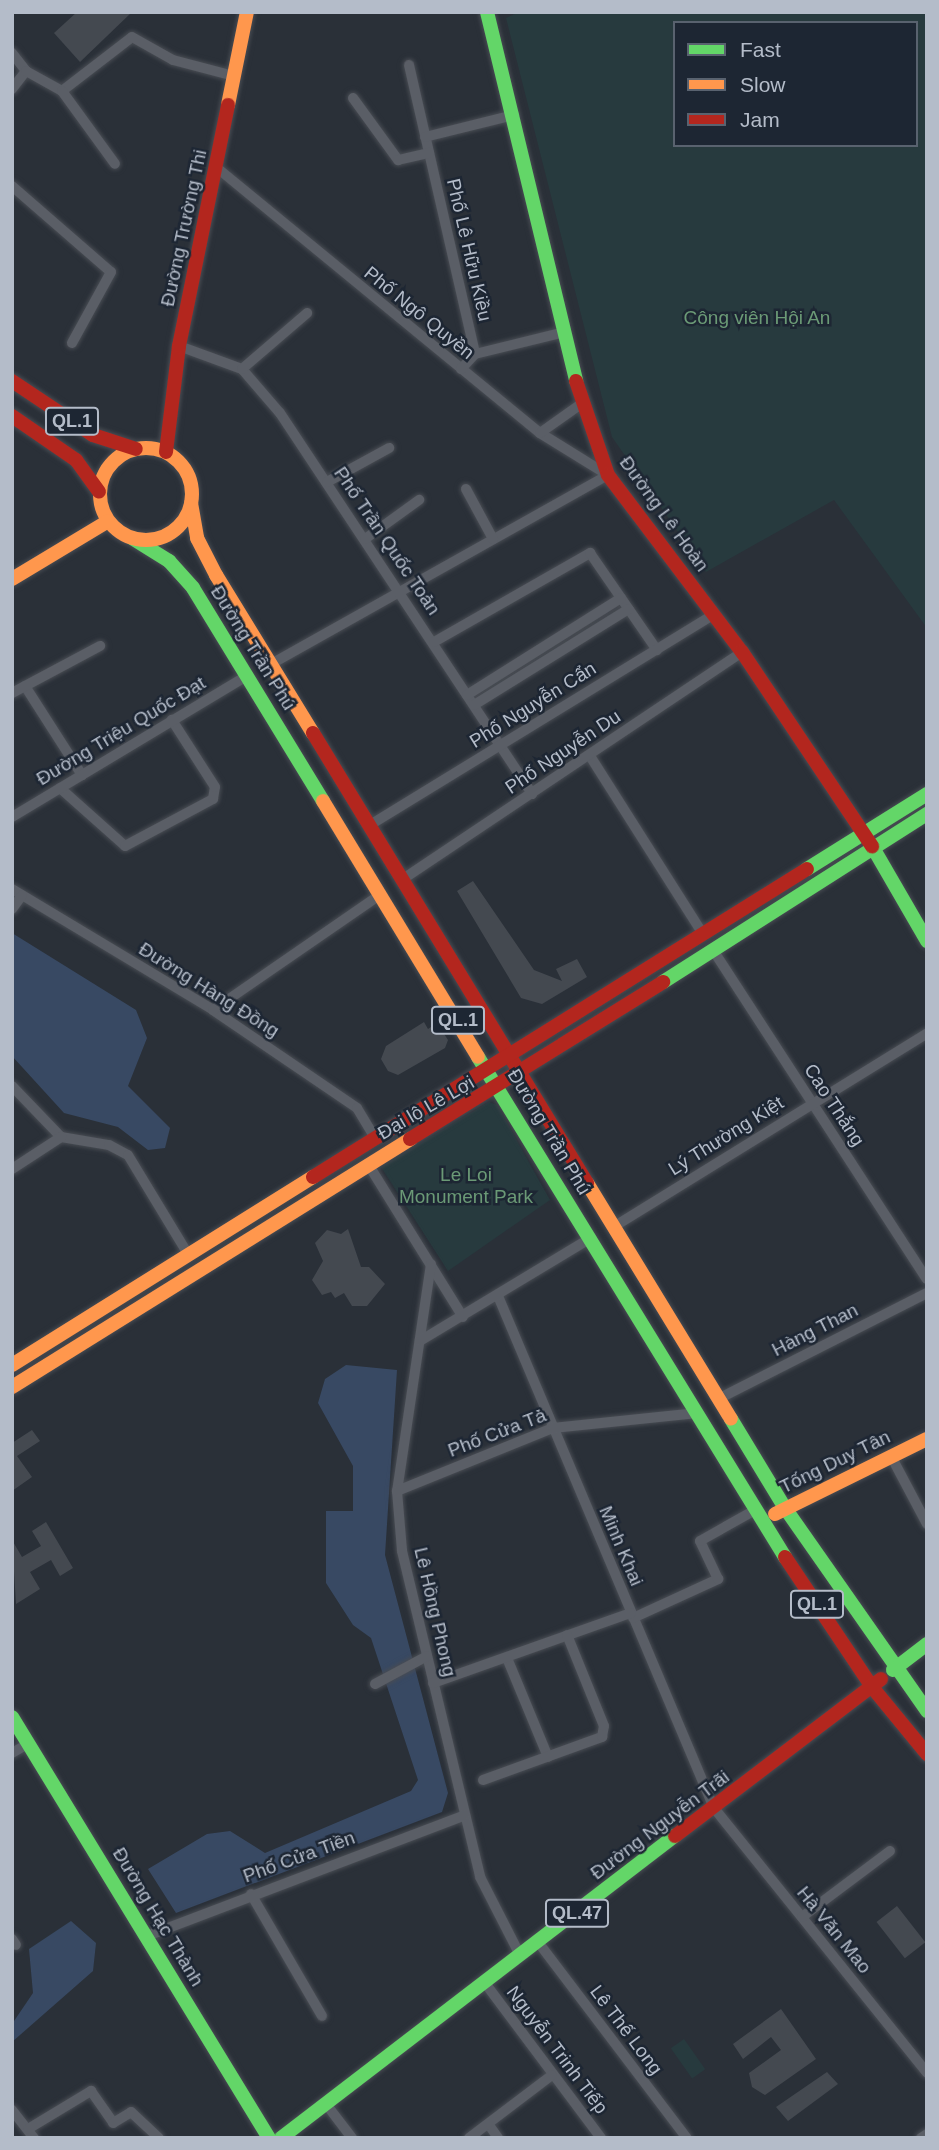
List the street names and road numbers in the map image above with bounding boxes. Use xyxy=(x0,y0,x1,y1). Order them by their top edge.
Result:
street label: Đường Trường Thi xyxy=(156,147,212,309)
street label: Phố Lê Hữu Kiều xyxy=(441,176,497,324)
street label: Phố Ngô Quyền xyxy=(359,262,479,364)
road number: QL.1 xyxy=(44,407,100,436)
street label: Đường Lê Hoàn xyxy=(614,452,714,576)
street label: Phố Trần Quốc Toản xyxy=(329,462,445,620)
street label: Đường Trần Phú xyxy=(206,581,300,715)
street label: Phố Nguyễn Cẩn xyxy=(466,657,600,753)
street label: Đường Triệu Quốc Đạt xyxy=(32,671,210,791)
street label: Phố Nguyễn Du xyxy=(501,705,625,799)
street label: Đường Hàng Đồng xyxy=(135,938,283,1042)
road number: QL.1 xyxy=(430,1006,486,1035)
street label: Cao Thắng xyxy=(799,1059,869,1151)
street label: Đường Trần Phú xyxy=(502,1065,596,1199)
street label: Đại lộ Lê Lợi xyxy=(374,1071,478,1145)
street label: Lý Thường Kiệt xyxy=(664,1091,788,1181)
street label: Hàng Than xyxy=(768,1299,862,1361)
street label: Phố Cửa Tả xyxy=(445,1404,549,1462)
street label: Tống Duy Tân xyxy=(776,1425,894,1499)
street label: Minh Khai xyxy=(594,1503,648,1589)
street label: Lê Hồng Phong xyxy=(409,1545,461,1679)
road number: QL.1 xyxy=(789,1590,845,1618)
street label: Đường Nguyễn Trãi xyxy=(586,1765,734,1885)
street label: Phố Cửa Tiền xyxy=(240,1826,358,1888)
street label: Đường Hạc Thành xyxy=(107,1843,209,1991)
street label: Hà Văn Mao xyxy=(792,1882,876,1978)
road number: QL.47 xyxy=(544,1898,610,1927)
street label: Nguyễn Trinh Tiếp xyxy=(501,1981,613,2119)
street label: Lê Thế Long xyxy=(585,1981,667,2079)

